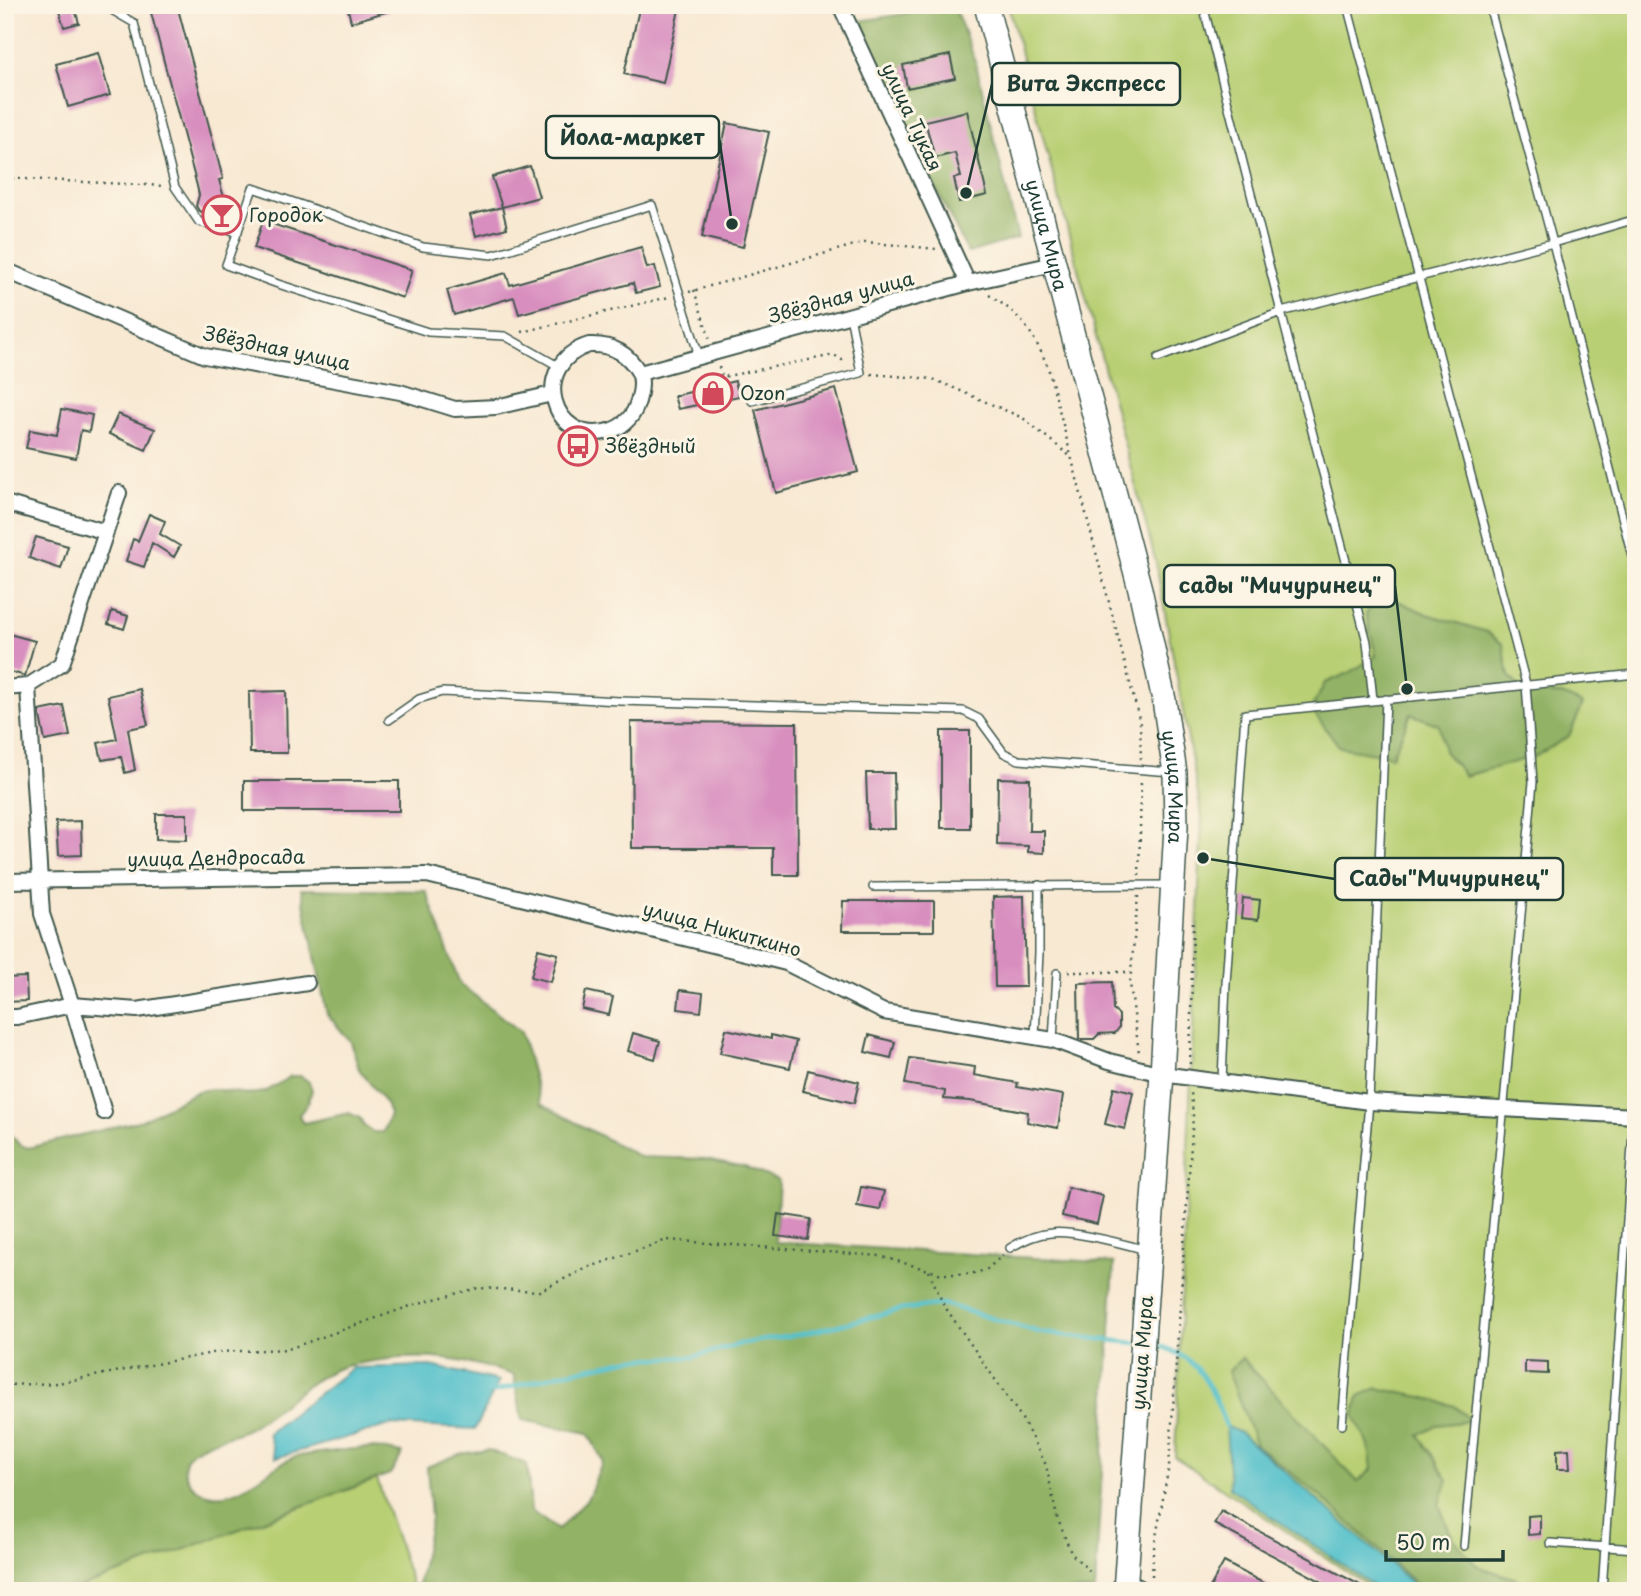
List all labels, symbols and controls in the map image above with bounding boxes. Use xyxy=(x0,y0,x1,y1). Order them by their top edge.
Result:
street label: улица Тукая xyxy=(876,58,950,175)
callout: Вита Экспресс xyxy=(992,63,1180,105)
text: Вита Экспресс xyxy=(1006,66,1166,98)
callout: Йола-маркет xyxy=(546,116,719,158)
text: Йола-маркет xyxy=(560,120,705,152)
street label: улица Мира xyxy=(1020,176,1076,294)
bar icon: Городок xyxy=(201,194,243,236)
place label: Городок xyxy=(249,200,324,228)
street label: Звёздная улица xyxy=(765,263,917,329)
street label: Звёздная улица xyxy=(201,318,353,376)
shop icon: Ozon xyxy=(692,372,734,414)
place label: Ozon xyxy=(740,378,785,406)
bus stop icon: Звёздный xyxy=(557,425,599,467)
place label: Звёздный xyxy=(605,431,696,459)
callout: сады "Мичуринец" xyxy=(1164,565,1395,607)
text: сады "Мичуринец" xyxy=(1179,568,1381,600)
street label: улица Мира xyxy=(1156,728,1191,845)
street label: улица Дендросада xyxy=(127,841,305,873)
callout: Сады"Мичуринец" xyxy=(1335,858,1563,900)
text: Сады"Мичуринец" xyxy=(1349,861,1549,893)
street label: улица Никиткино xyxy=(640,893,805,963)
street label: улица Мира xyxy=(1123,1295,1159,1411)
scale bar xyxy=(1386,1519,1503,1563)
text: 50 m xyxy=(1396,1525,1450,1557)

